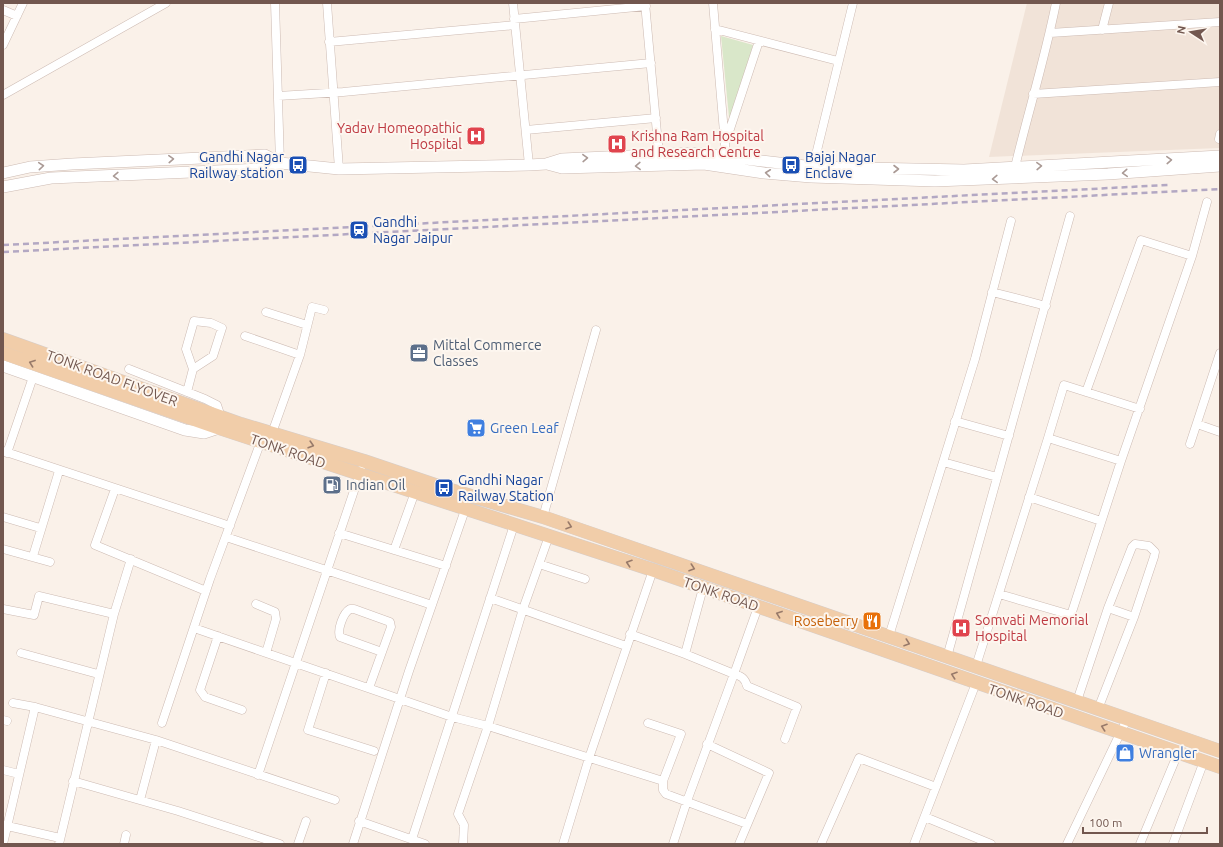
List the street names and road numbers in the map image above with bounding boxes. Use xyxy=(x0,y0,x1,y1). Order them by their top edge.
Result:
street label: TONK ROAD FLYOVER xyxy=(44,347,180,409)
street label: TONK ROAD xyxy=(248,431,328,471)
street label: TONK ROAD xyxy=(681,574,761,614)
street label: TONK ROAD xyxy=(986,681,1066,721)

